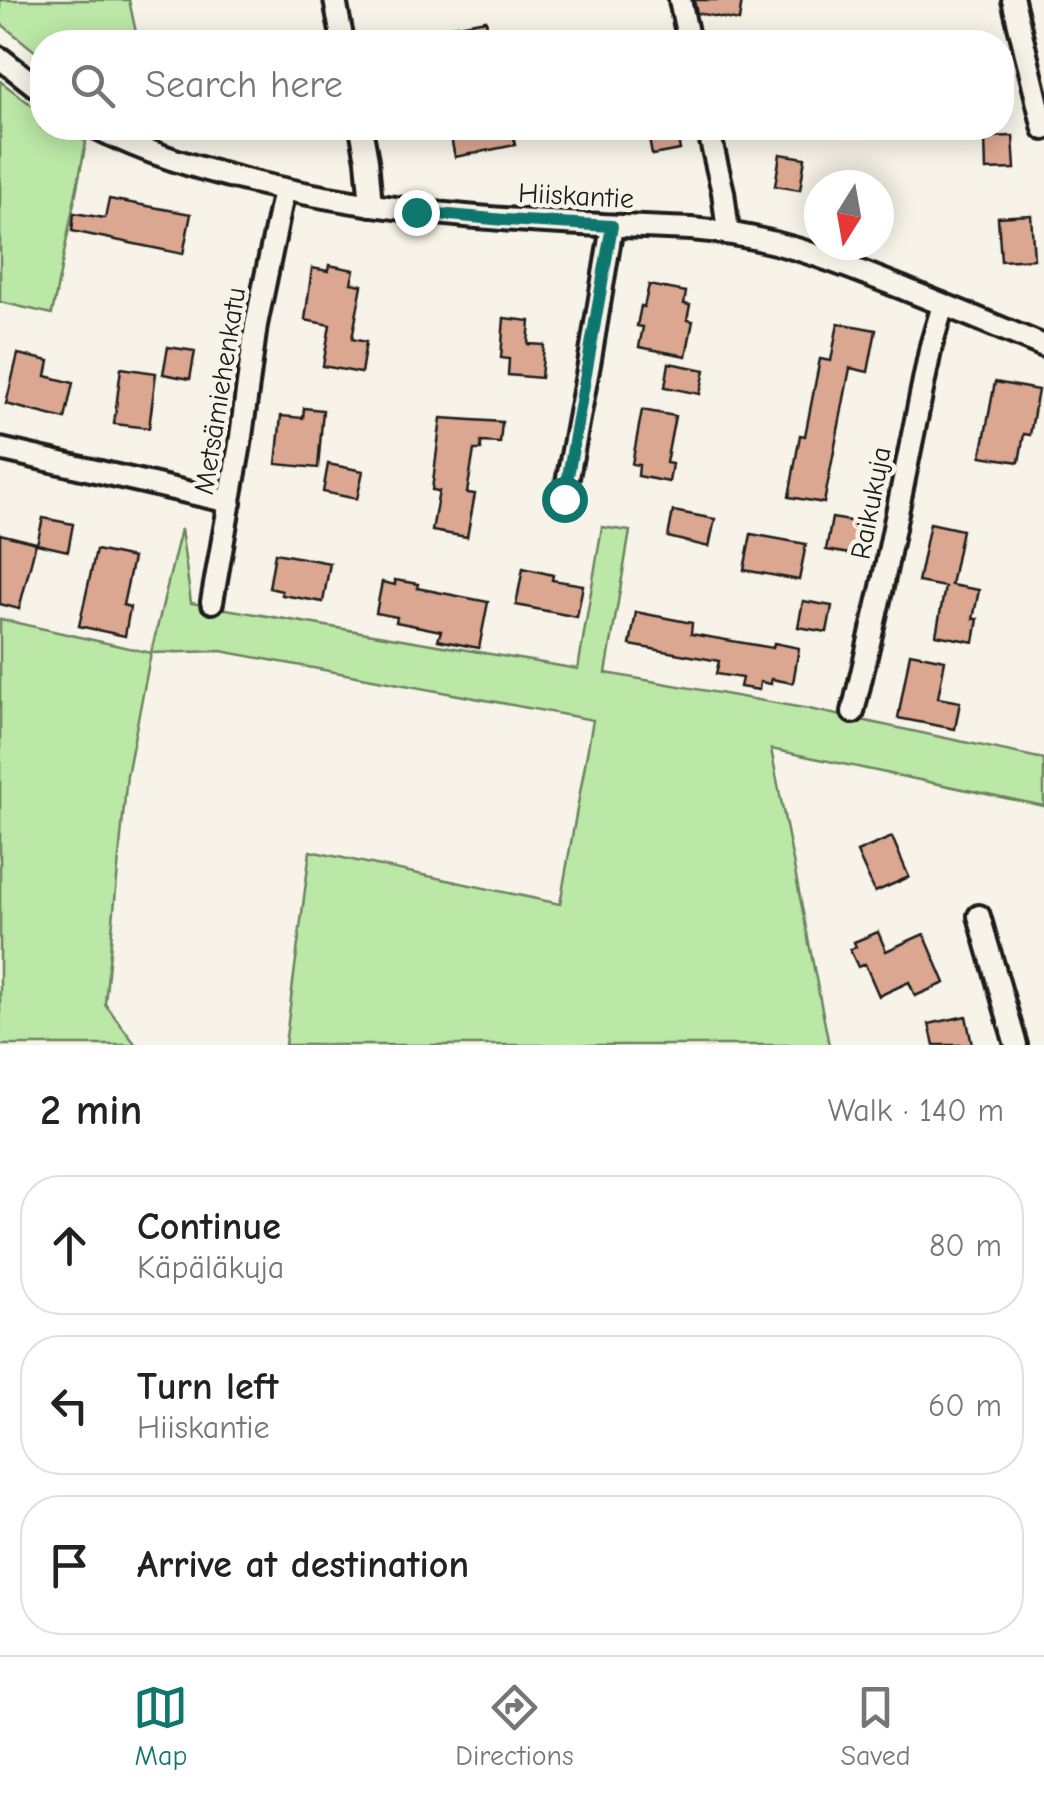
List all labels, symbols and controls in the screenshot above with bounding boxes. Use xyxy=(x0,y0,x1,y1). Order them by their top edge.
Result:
search box xyxy=(30,30,1014,140)
icon: search xyxy=(65,58,120,113)
text: Search here xyxy=(145,63,343,107)
north arrow xyxy=(804,170,894,260)
street label: Hiiskantie xyxy=(517,177,635,215)
route end xyxy=(394,190,440,236)
street label: Metsämiehenkatu xyxy=(188,285,252,497)
street label: Raikukuja xyxy=(844,444,898,562)
route start xyxy=(542,477,588,523)
text: 2 min xyxy=(40,1086,142,1135)
text: Walk · 140 m xyxy=(828,1092,1004,1129)
text: Continue xyxy=(137,1205,281,1249)
icon: ahead xyxy=(42,1218,97,1273)
text: 80 m xyxy=(929,1227,1002,1264)
text: Käpäläkuja xyxy=(137,1249,284,1286)
text: Turn left xyxy=(137,1365,278,1409)
icon: left xyxy=(42,1378,97,1433)
text: 60 m xyxy=(928,1387,1002,1424)
text: Hiiskantie xyxy=(137,1409,269,1446)
icon: arrive xyxy=(42,1538,97,1593)
text: Arrive at destination xyxy=(137,1543,469,1587)
tab: Map xyxy=(133,1680,188,1772)
tab: Directions xyxy=(455,1680,574,1772)
tab: Saved xyxy=(841,1680,911,1772)

